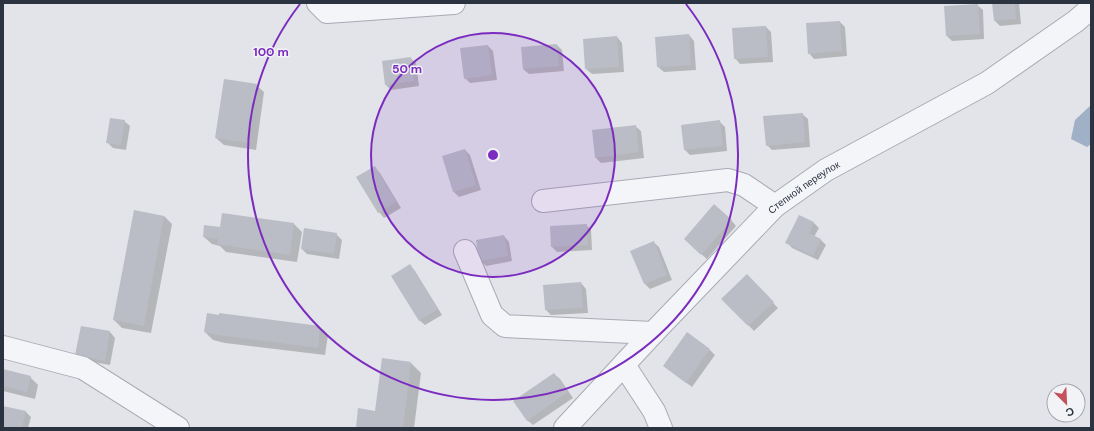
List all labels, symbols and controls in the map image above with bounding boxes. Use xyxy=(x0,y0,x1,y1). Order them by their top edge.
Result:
text: 100 m xyxy=(253,44,289,60)
text: 50 m xyxy=(392,61,422,77)
centre of rings xyxy=(486,148,500,162)
street label: Степной переулок xyxy=(765,157,842,216)
north arrow xyxy=(1046,383,1086,423)
text: С xyxy=(1064,404,1077,420)

